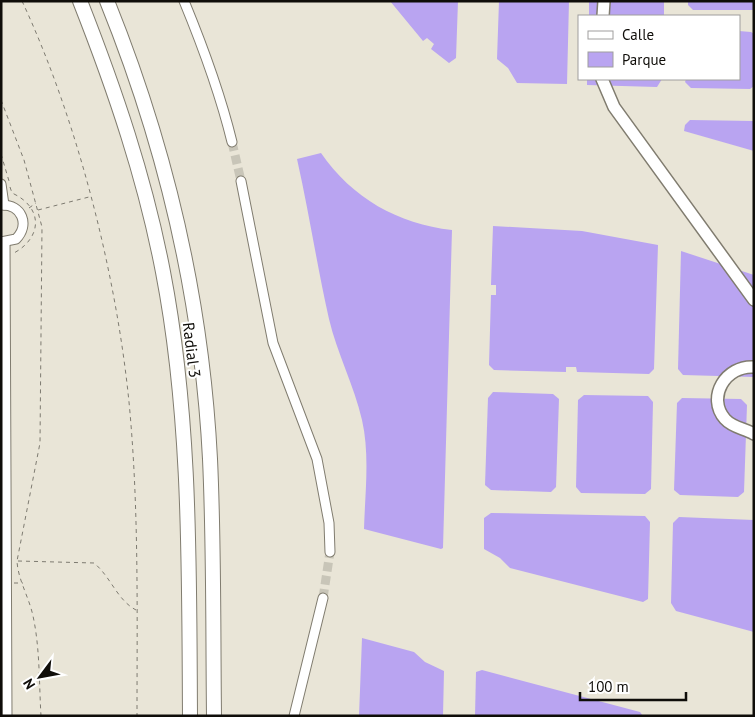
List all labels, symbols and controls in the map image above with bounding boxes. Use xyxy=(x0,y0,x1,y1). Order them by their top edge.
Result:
legend xyxy=(578,15,740,80)
text: Calle xyxy=(622,25,654,44)
text: Parque xyxy=(622,50,666,69)
street label: Radial 3 xyxy=(179,321,205,379)
north arrow xyxy=(15,652,65,702)
scale bar xyxy=(580,670,686,702)
text: N xyxy=(19,675,39,693)
text: 100 m xyxy=(588,677,629,696)

